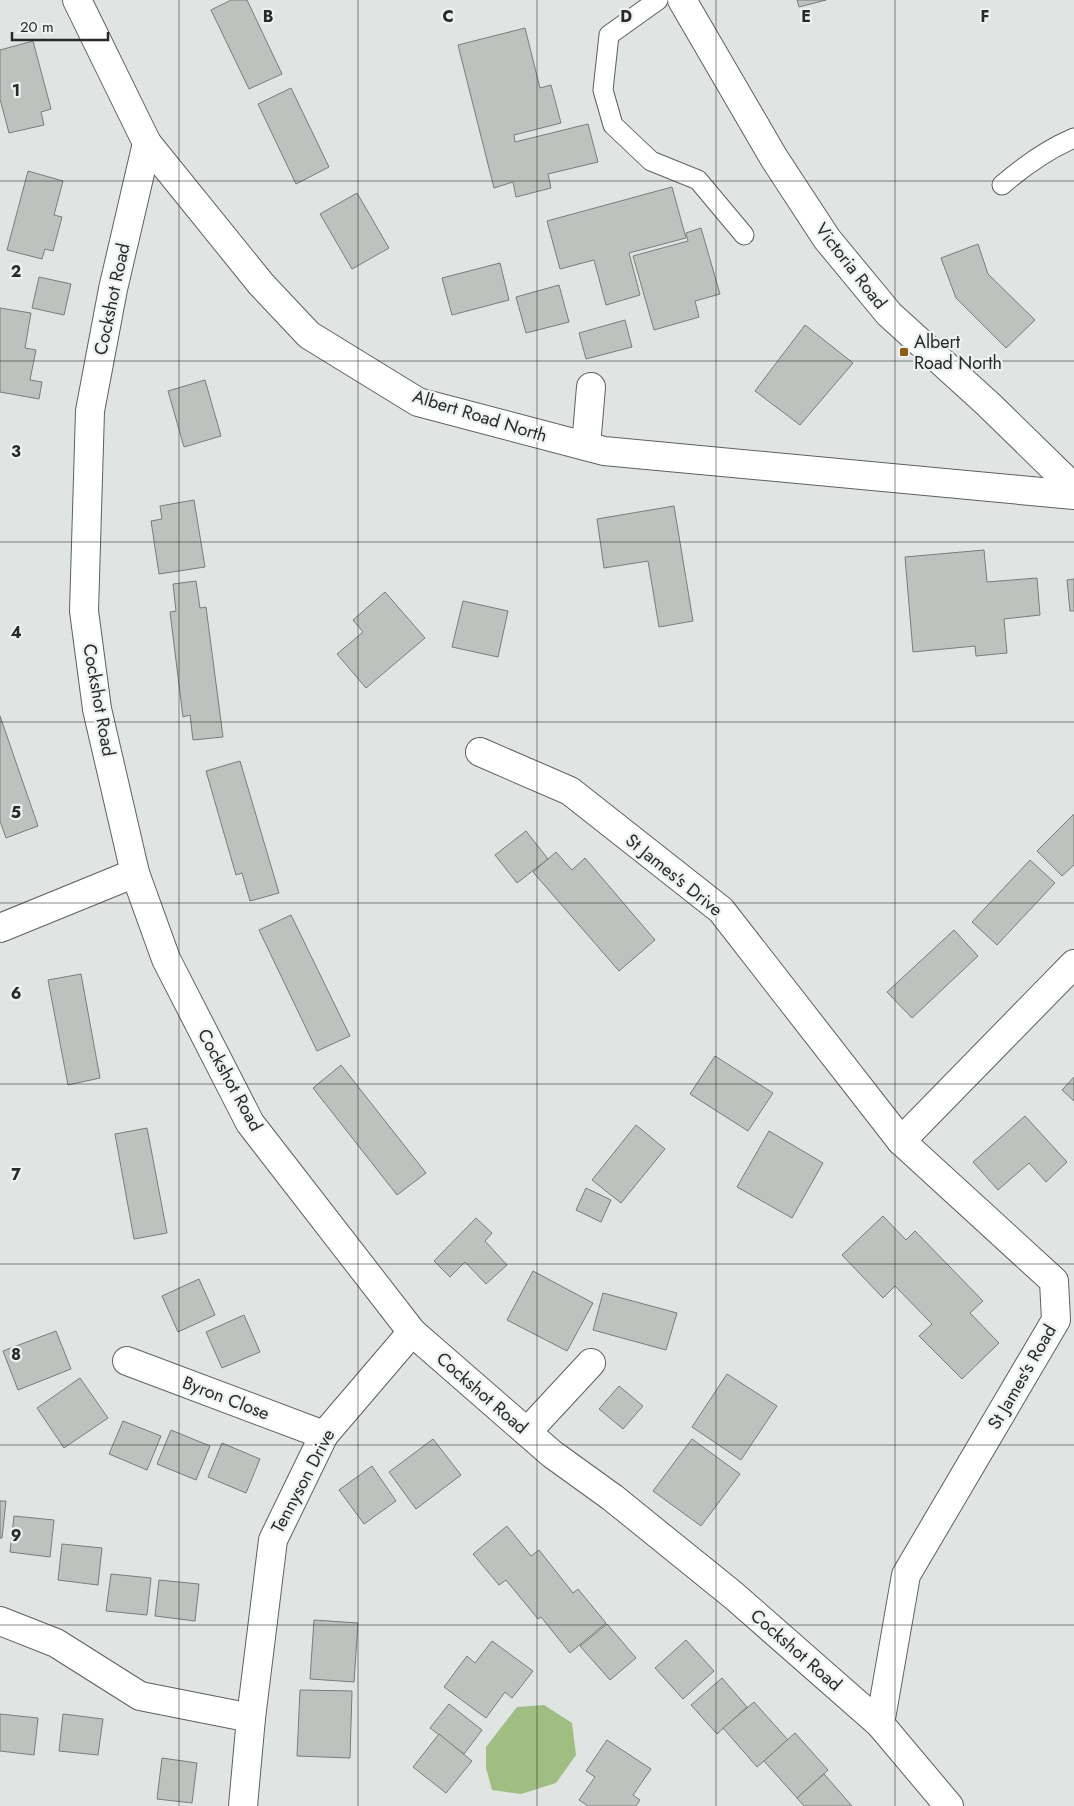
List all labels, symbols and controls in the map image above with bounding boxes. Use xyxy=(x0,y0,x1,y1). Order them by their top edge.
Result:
text: B xyxy=(263,5,273,28)
text: C xyxy=(442,5,454,28)
text: D xyxy=(620,5,632,28)
text: E xyxy=(801,5,811,28)
text: F xyxy=(981,5,989,28)
scale bar xyxy=(12,10,109,42)
text: 20 m xyxy=(20,16,54,38)
text: 1 xyxy=(12,79,20,102)
street label: Victoria Road xyxy=(809,217,893,315)
street label: Cockshot Road xyxy=(87,241,137,357)
text: 2 xyxy=(11,260,21,283)
place label: Albert Road North xyxy=(914,329,1002,376)
marker: Albert Road North xyxy=(898,346,910,358)
street label: Albert Road North xyxy=(410,383,550,449)
text: 3 xyxy=(11,440,21,463)
text: 4 xyxy=(10,621,22,644)
street label: Cockshot Road xyxy=(76,642,122,758)
text: 5 xyxy=(11,801,21,824)
street label: St James's Drive xyxy=(620,828,728,922)
text: 6 xyxy=(11,982,21,1005)
street label: Cockshot Road xyxy=(191,1024,269,1136)
text: 7 xyxy=(11,1163,21,1186)
street label: St James's Road xyxy=(981,1320,1063,1434)
text: 8 xyxy=(11,1343,21,1366)
street label: Cockshot Road xyxy=(431,1346,533,1440)
street label: Byron Close xyxy=(179,1369,273,1427)
street label: Tennyson Drive xyxy=(265,1424,341,1538)
text: 9 xyxy=(11,1524,21,1547)
street label: Cockshot Road xyxy=(745,1603,847,1697)

